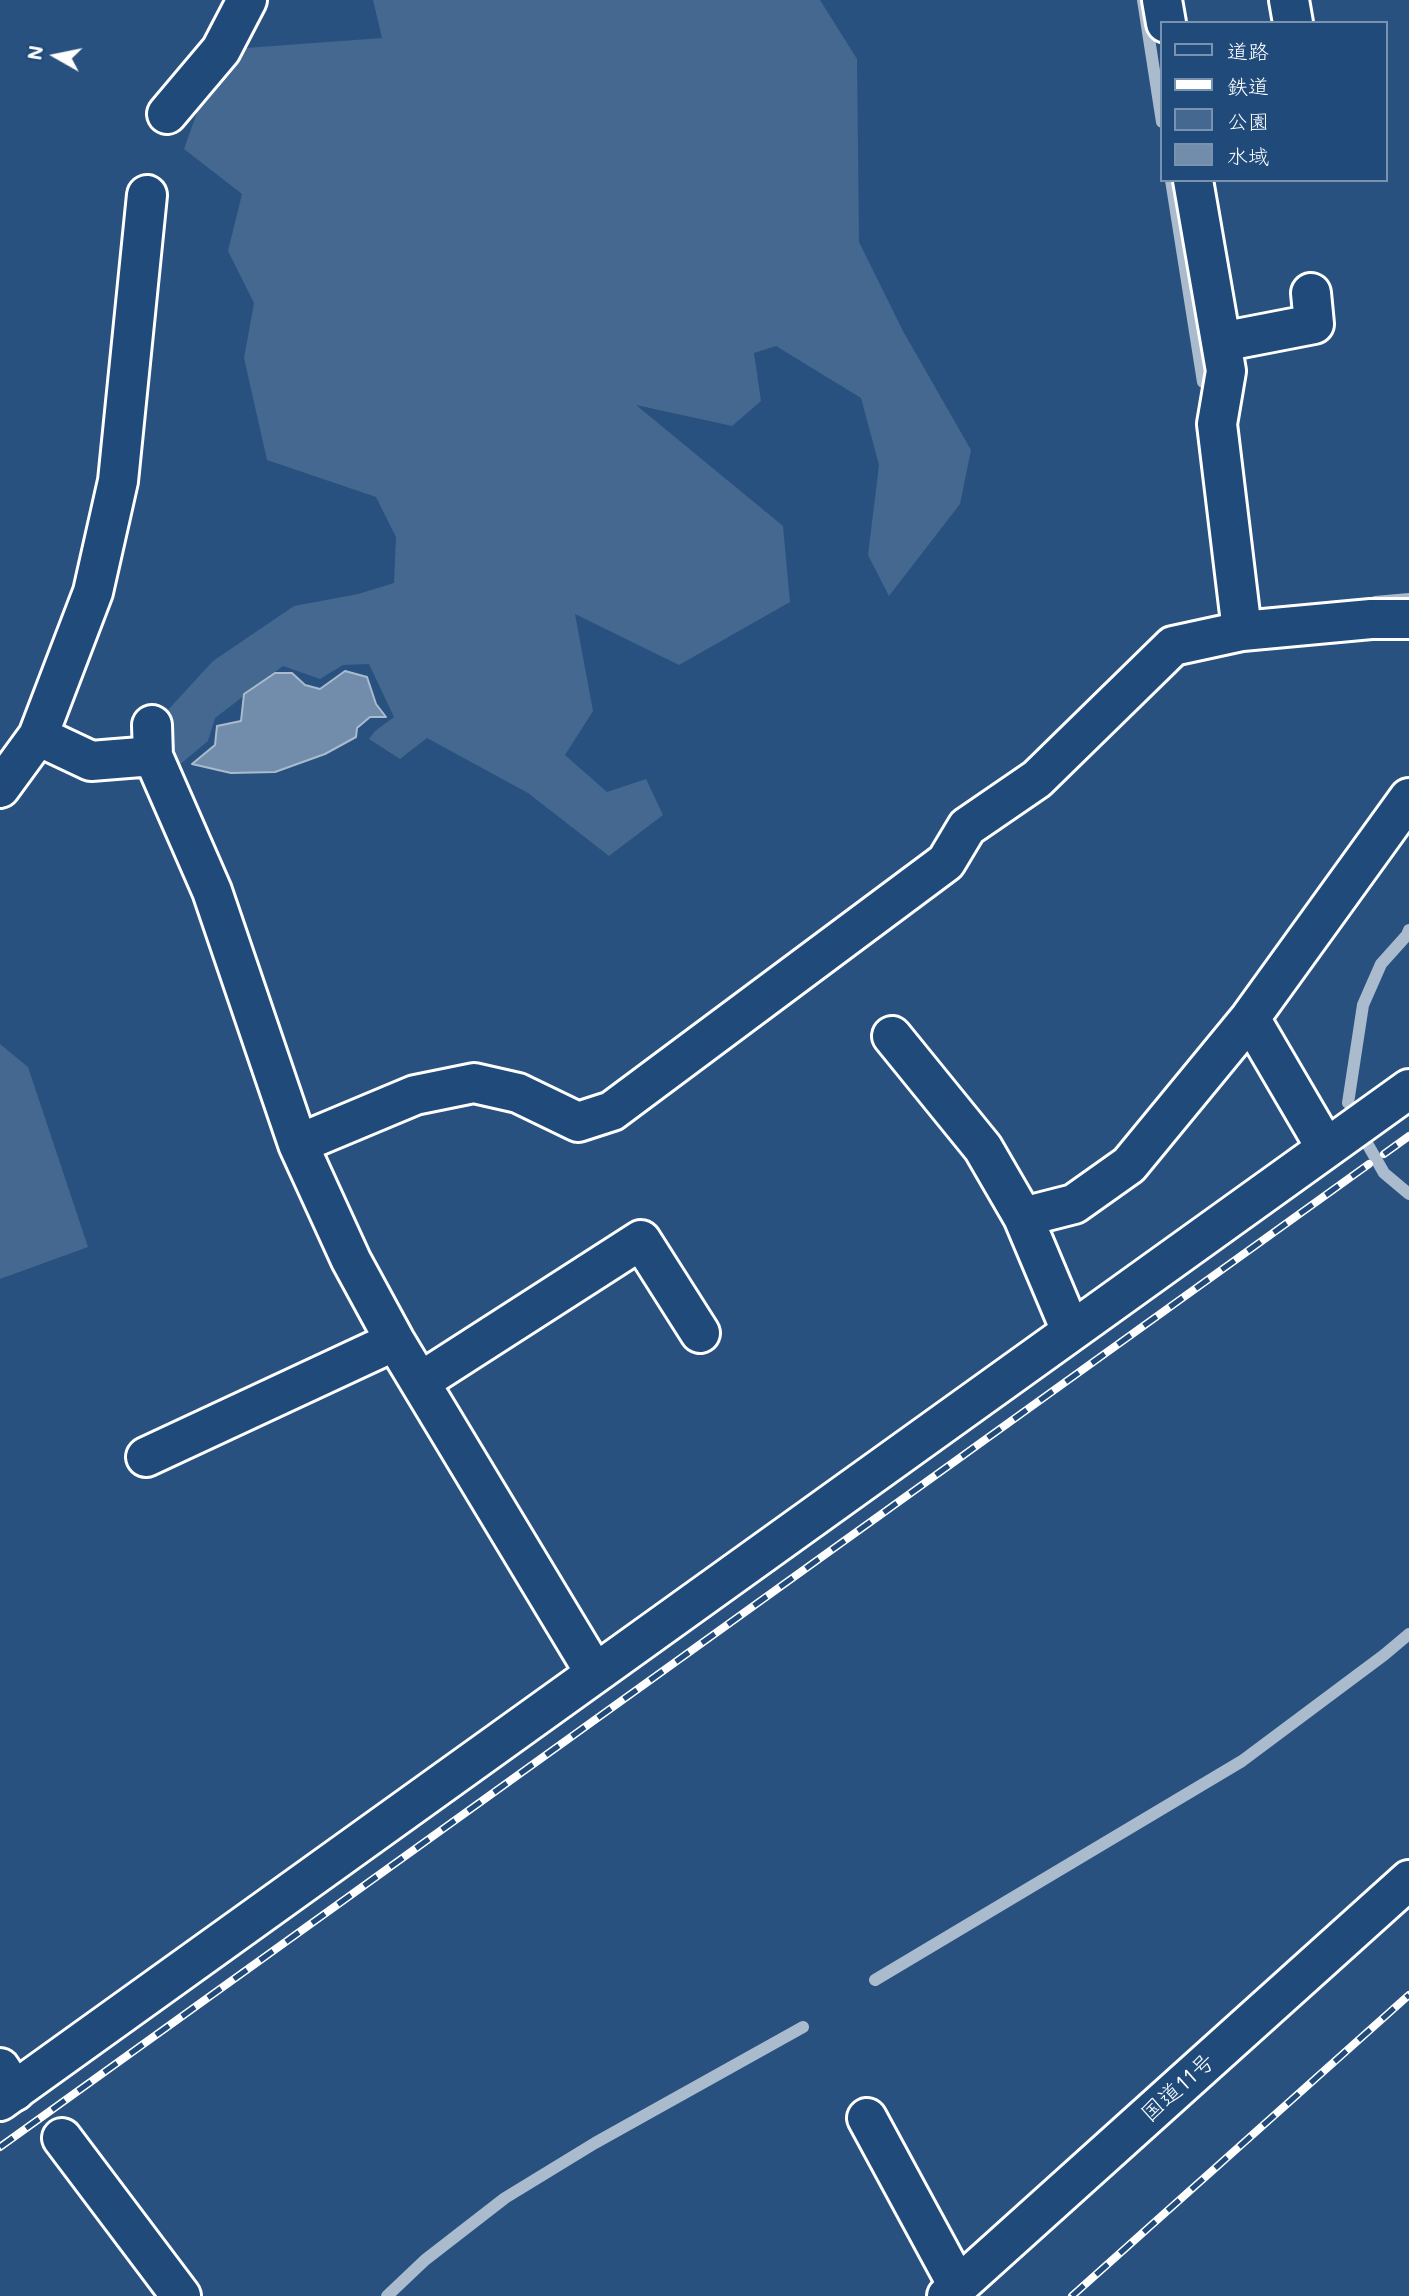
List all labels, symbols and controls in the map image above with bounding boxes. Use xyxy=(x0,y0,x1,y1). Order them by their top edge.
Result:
north arrow xyxy=(21,21,91,91)
legend xyxy=(1160,21,1388,182)
text: 道路 xyxy=(1227,37,1269,64)
text: N xyxy=(21,44,48,62)
text: 鉄道 xyxy=(1227,72,1269,99)
text: 公園 xyxy=(1227,107,1269,134)
text: 水域 xyxy=(1227,142,1269,169)
street label: 国道11号 xyxy=(1135,2048,1221,2128)

